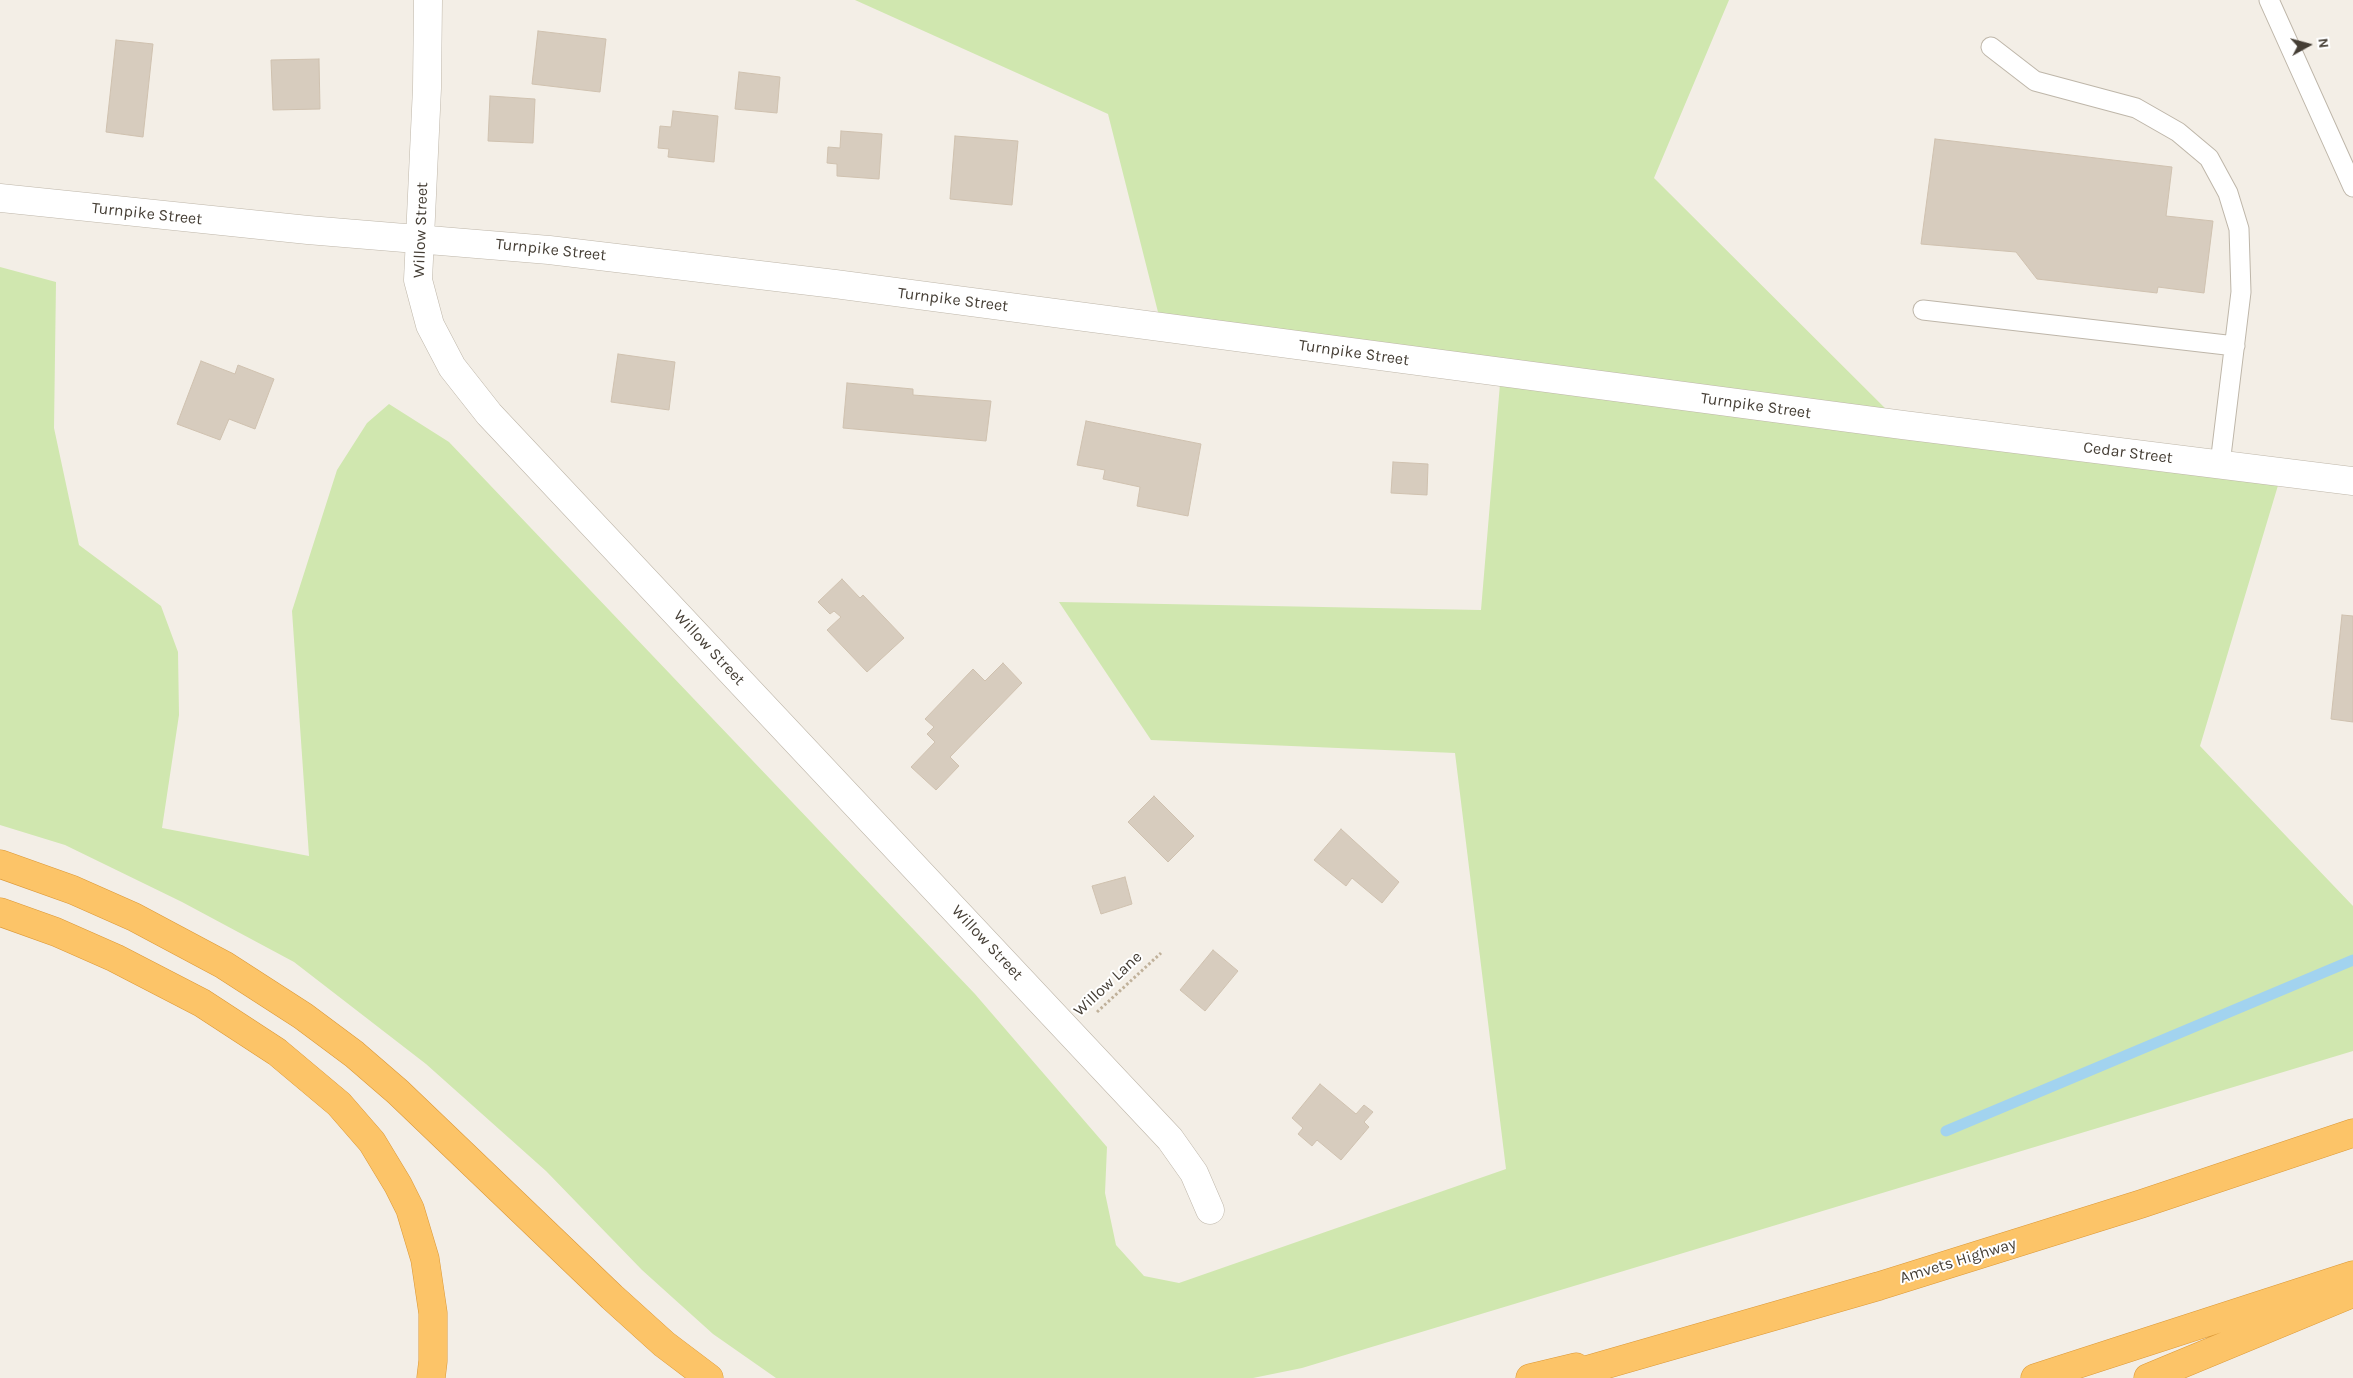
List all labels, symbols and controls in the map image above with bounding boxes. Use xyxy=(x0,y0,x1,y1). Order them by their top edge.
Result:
north arrow xyxy=(2283,20,2333,70)
text: N xyxy=(2314,37,2332,49)
street label: Willow Street xyxy=(410,182,432,278)
street label: Turnpike Street xyxy=(91,199,203,229)
street label: Turnpike Street xyxy=(495,235,607,265)
street label: Turnpike Street xyxy=(897,284,1009,316)
street label: Turnpike Street xyxy=(1298,336,1410,370)
street label: Turnpike Street xyxy=(1700,389,1812,423)
street label: Cedar Street xyxy=(2082,438,2174,468)
street label: Willow Street xyxy=(669,606,749,690)
street label: Willow Street xyxy=(947,901,1027,985)
street label: Willow Lane xyxy=(1070,948,1146,1020)
street label: Amvets Highway xyxy=(1898,1234,2018,1288)

